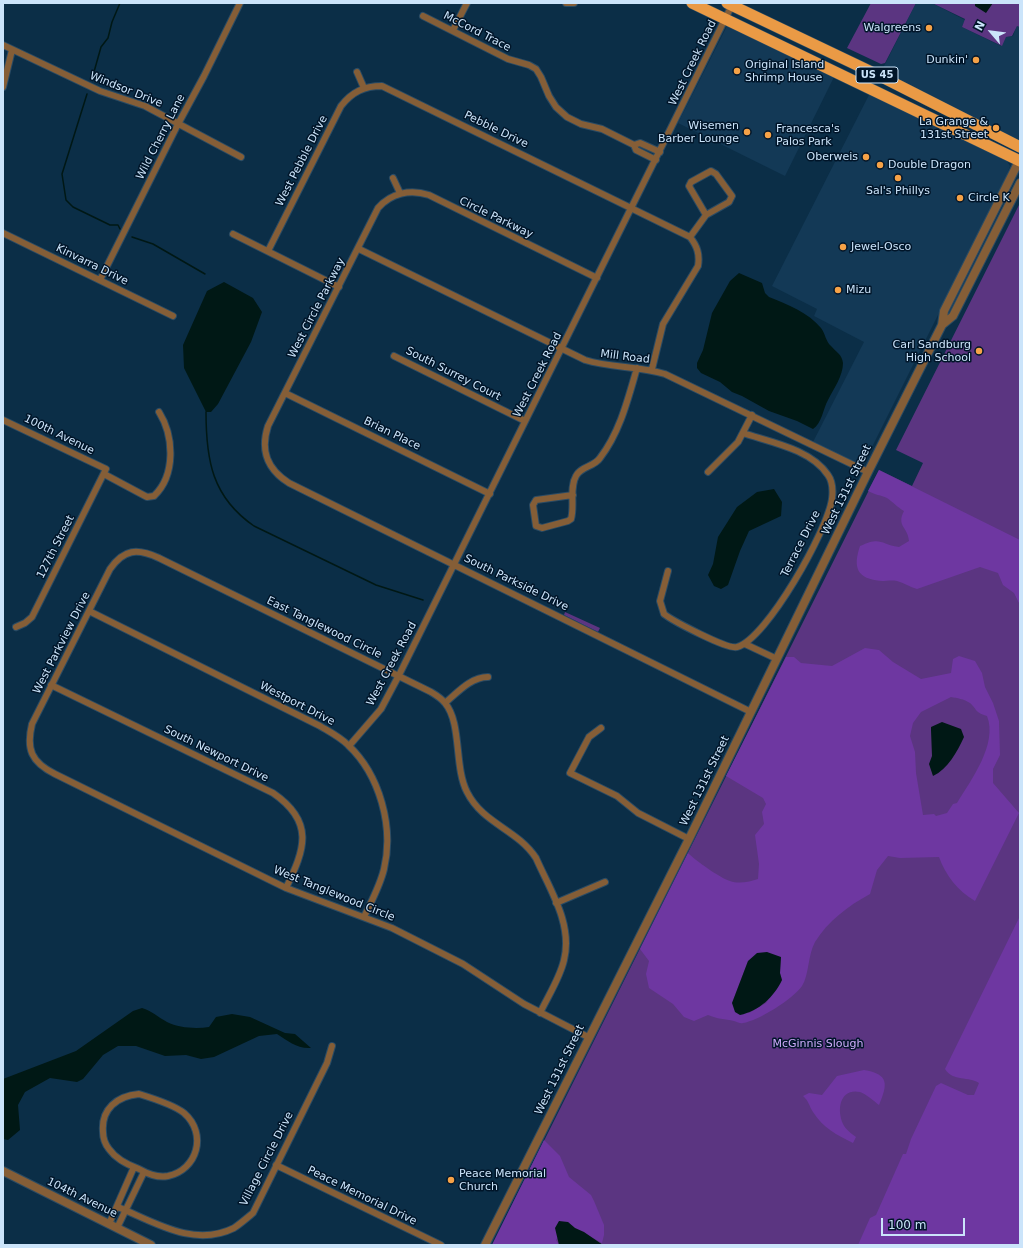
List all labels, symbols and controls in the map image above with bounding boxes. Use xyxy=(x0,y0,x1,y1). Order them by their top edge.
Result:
street label: McCord Trace xyxy=(441,9,513,55)
north arrow xyxy=(971,12,1011,52)
street label: West Creek Road xyxy=(667,18,719,108)
text: N xyxy=(972,19,988,33)
place label: Walgreens xyxy=(864,21,921,35)
marker: Walgreens xyxy=(924,23,934,33)
place label: Dunkin' xyxy=(926,53,968,67)
marker: Dunkin' xyxy=(971,55,981,65)
place label: Original Island Shrimp House xyxy=(745,58,824,84)
marker: Original Island Shrimp House xyxy=(732,66,742,76)
road number: US 45 xyxy=(856,67,898,83)
street label: Windsor Drive xyxy=(88,69,164,111)
street label: Wild Cherry Lane xyxy=(134,92,188,182)
street label: Pebble Drive xyxy=(462,109,530,151)
street label: West Pebble Drive xyxy=(273,113,331,209)
place label: La Grange & 131st Street xyxy=(919,115,988,141)
place label: Wisemen Barber Lounge xyxy=(658,119,739,145)
place label: Francesca's Palos Park xyxy=(776,122,840,148)
marker: La Grange & 131st Street xyxy=(991,123,1001,133)
marker: Wisemen Barber Lounge xyxy=(742,127,752,137)
marker: Francesca's Palos Park xyxy=(763,130,773,140)
place label: Oberweis xyxy=(807,150,858,164)
marker: Oberweis xyxy=(861,152,871,162)
place label: Double Dragon xyxy=(888,158,971,172)
marker: Double Dragon xyxy=(875,160,885,170)
marker: Sal's Phillys xyxy=(893,173,903,183)
place label: Sal's Phillys xyxy=(866,184,930,198)
place label: Circle K xyxy=(968,191,1010,205)
marker: Circle K xyxy=(955,193,965,203)
street label: Circle Parkway xyxy=(457,194,535,242)
place label: Jewel-Osco xyxy=(851,240,911,254)
street label: Kinvarra Drive xyxy=(54,242,130,288)
marker: Jewel-Osco xyxy=(838,242,848,252)
street label: West Circle Parkway xyxy=(286,256,348,360)
place label: Mizu xyxy=(846,283,871,297)
marker: Mizu xyxy=(833,285,843,295)
street label: West Creek Road xyxy=(511,330,565,420)
place label: Carl Sandburg High School xyxy=(893,338,971,364)
street label: South Surrey Court xyxy=(403,344,503,404)
marker: Carl Sandburg High School xyxy=(974,346,984,356)
street label: Mill Road xyxy=(600,347,650,367)
street label: 100th Avenue xyxy=(22,412,96,458)
street label: Brian Place xyxy=(361,415,423,453)
street label: West 131st Street xyxy=(819,443,875,537)
street label: Terrace Drive xyxy=(779,509,823,579)
street label: 127th Street xyxy=(34,513,78,581)
street label: South Parkside Drive xyxy=(462,552,570,614)
street label: West Parkview Drive xyxy=(31,590,93,696)
street label: East Tanglewood Circle xyxy=(264,594,384,662)
street label: West Creek Road xyxy=(364,620,420,708)
street label: Westport Drive xyxy=(257,679,337,729)
street label: South Newport Drive xyxy=(162,723,270,785)
street label: West 131st Street xyxy=(677,734,733,828)
street label: West Tanglewood Circle xyxy=(271,864,397,924)
street label: West 131st Street xyxy=(532,1023,588,1117)
park label: McGinnis Slough xyxy=(772,1037,864,1051)
street label: Village Circle Drive xyxy=(237,1110,297,1208)
street label: Peace Memorial Drive xyxy=(305,1164,419,1228)
place label: Peace Memorial Church xyxy=(459,1167,546,1193)
street label: 104th Avenue xyxy=(45,1175,119,1221)
marker: Peace Memorial Church xyxy=(446,1175,456,1185)
scale bar xyxy=(883,1210,967,1236)
text: 100 m xyxy=(888,1218,926,1232)

